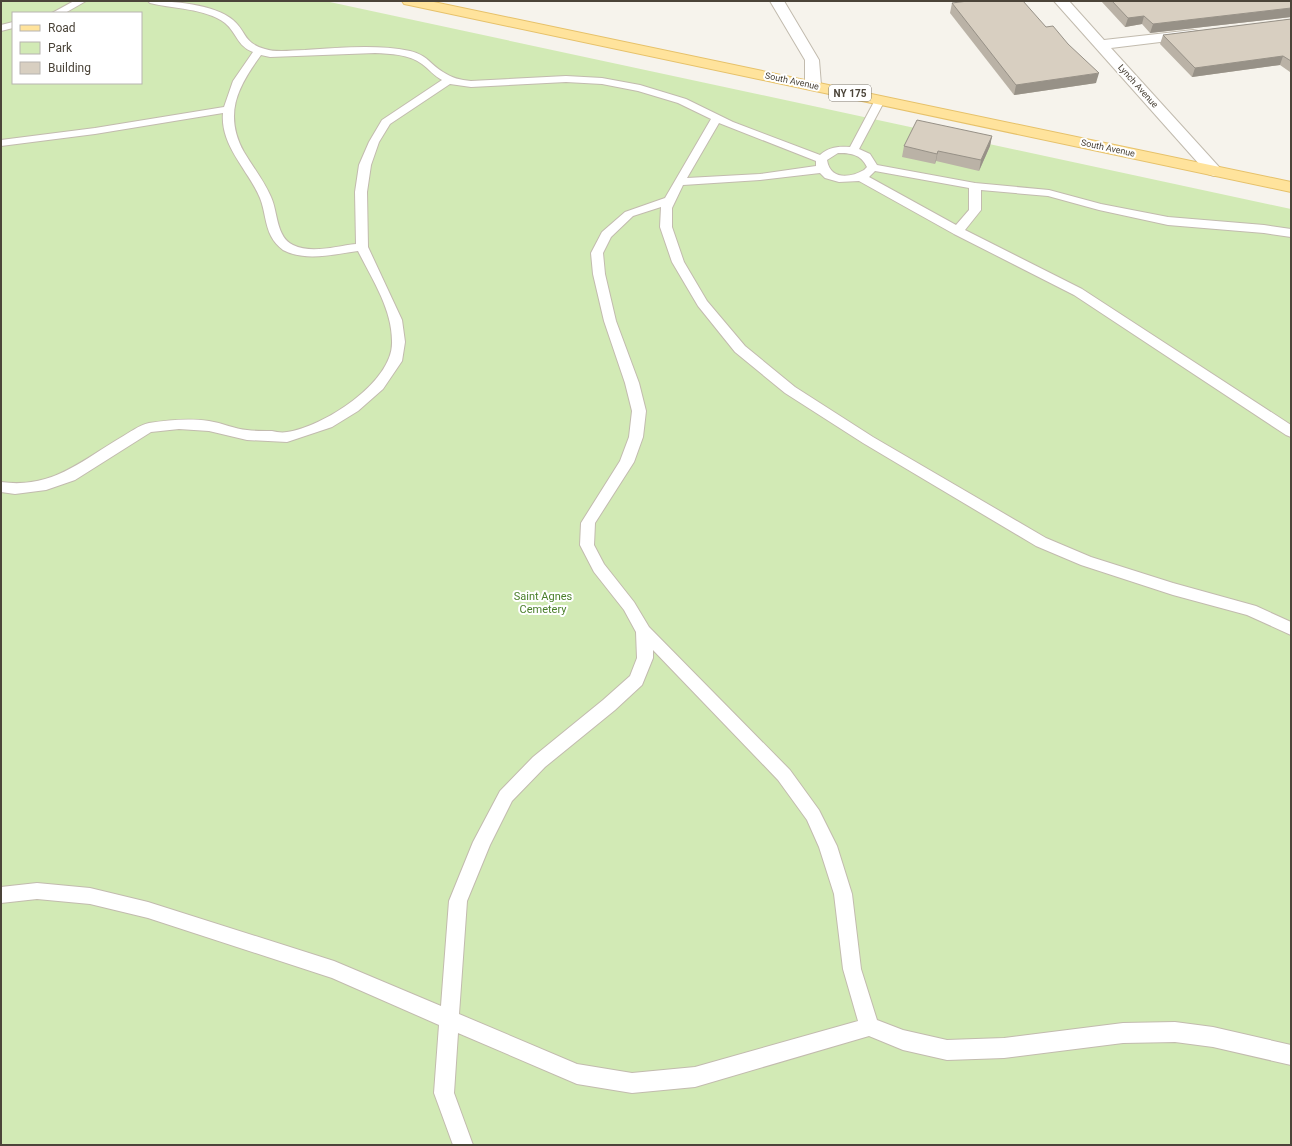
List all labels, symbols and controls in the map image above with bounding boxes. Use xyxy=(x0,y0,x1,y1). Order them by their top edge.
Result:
legend xyxy=(12,12,142,84)
text: Road xyxy=(48,21,76,35)
text: Park xyxy=(48,41,73,55)
text: Building xyxy=(48,61,91,75)
street label: Lynch Avenue xyxy=(1116,62,1160,110)
street label: South Avenue xyxy=(764,70,820,92)
road number: NY 175 xyxy=(829,85,871,101)
street label: South Avenue xyxy=(1080,137,1136,159)
park label: Saint Agnes Cemetery xyxy=(514,590,573,616)

